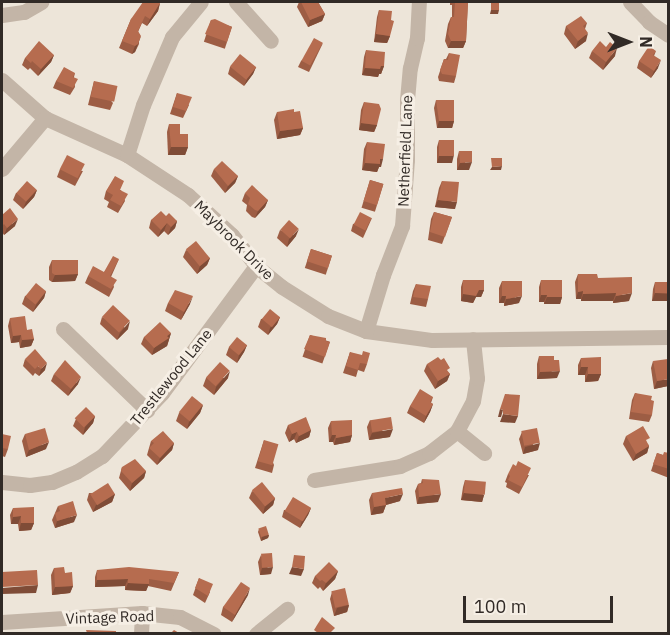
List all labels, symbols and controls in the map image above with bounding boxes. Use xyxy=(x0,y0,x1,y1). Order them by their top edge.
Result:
north arrow xyxy=(598,12,658,72)
text: N xyxy=(636,36,656,48)
street label: Netherfield Lane xyxy=(394,95,416,207)
street label: Maybrook Drive xyxy=(191,197,277,283)
street label: Trestlewood Lane xyxy=(127,325,215,429)
scale bar xyxy=(466,584,616,622)
text: 100 m xyxy=(474,595,526,618)
street label: Vintage Road xyxy=(65,606,155,628)

